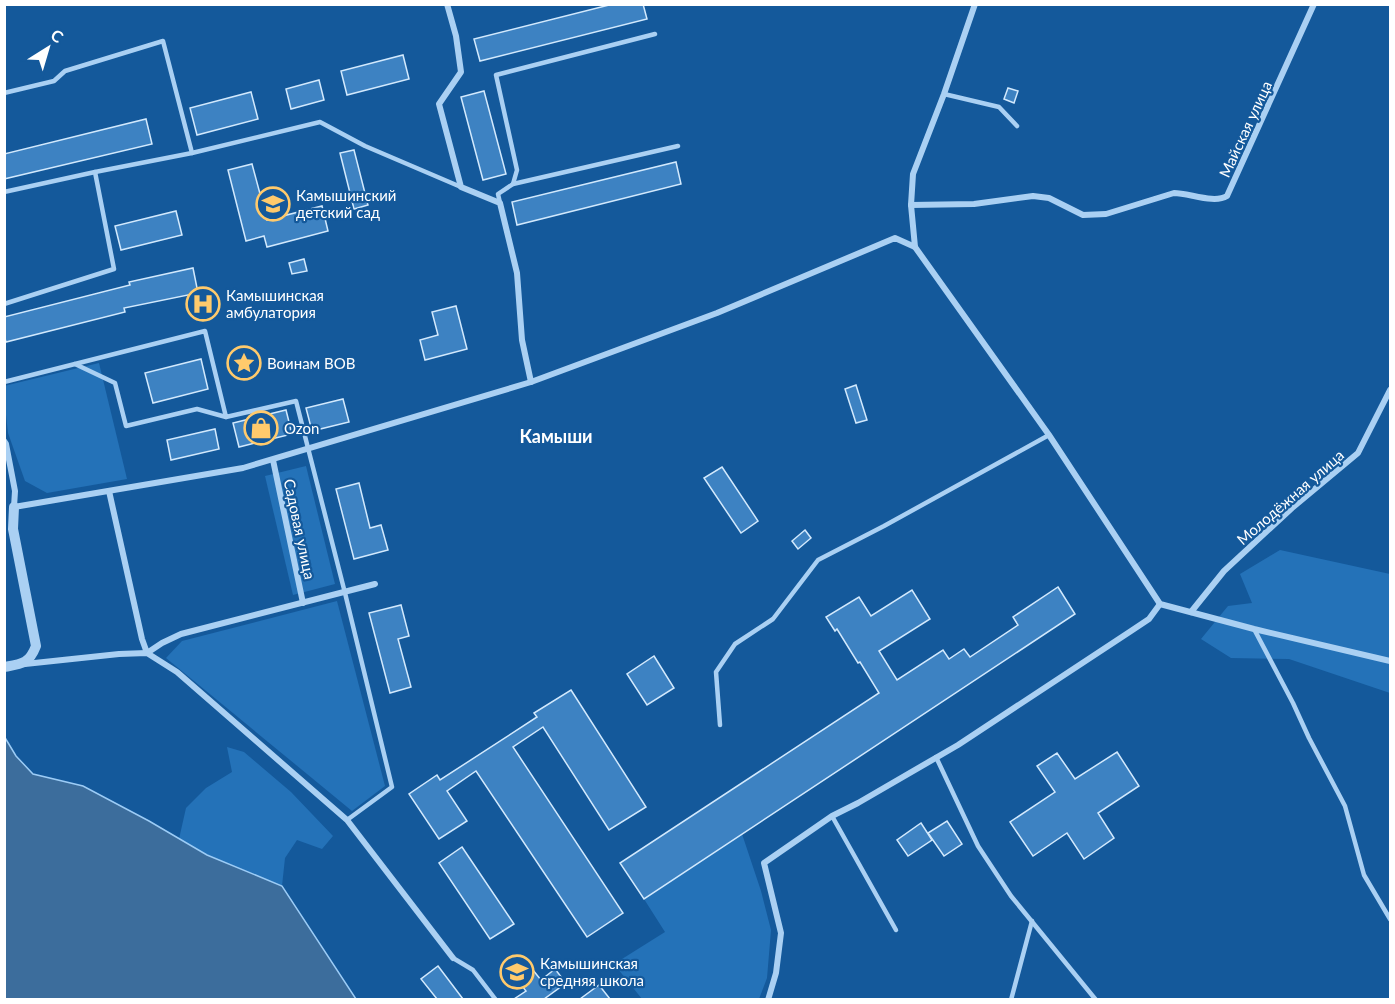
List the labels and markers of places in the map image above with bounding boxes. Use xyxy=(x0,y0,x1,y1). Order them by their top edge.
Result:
school or university icon: Камышинский детский сад xyxy=(255,186,291,222)
place label: Камышинский детский сад xyxy=(296,186,396,221)
hospital icon: Камышинская амбулатория xyxy=(185,286,221,322)
place label: Камышинская амбулатория xyxy=(226,286,324,321)
place icon: Воинам ВОВ xyxy=(226,345,262,381)
place label: Воинам ВОВ xyxy=(267,354,355,372)
shop icon: Ozon xyxy=(243,410,279,446)
place label: Ozon xyxy=(284,419,319,437)
school or university icon: Камышинская средняя школа xyxy=(499,954,535,990)
place label: Камышинская средняя школа xyxy=(540,954,644,989)

